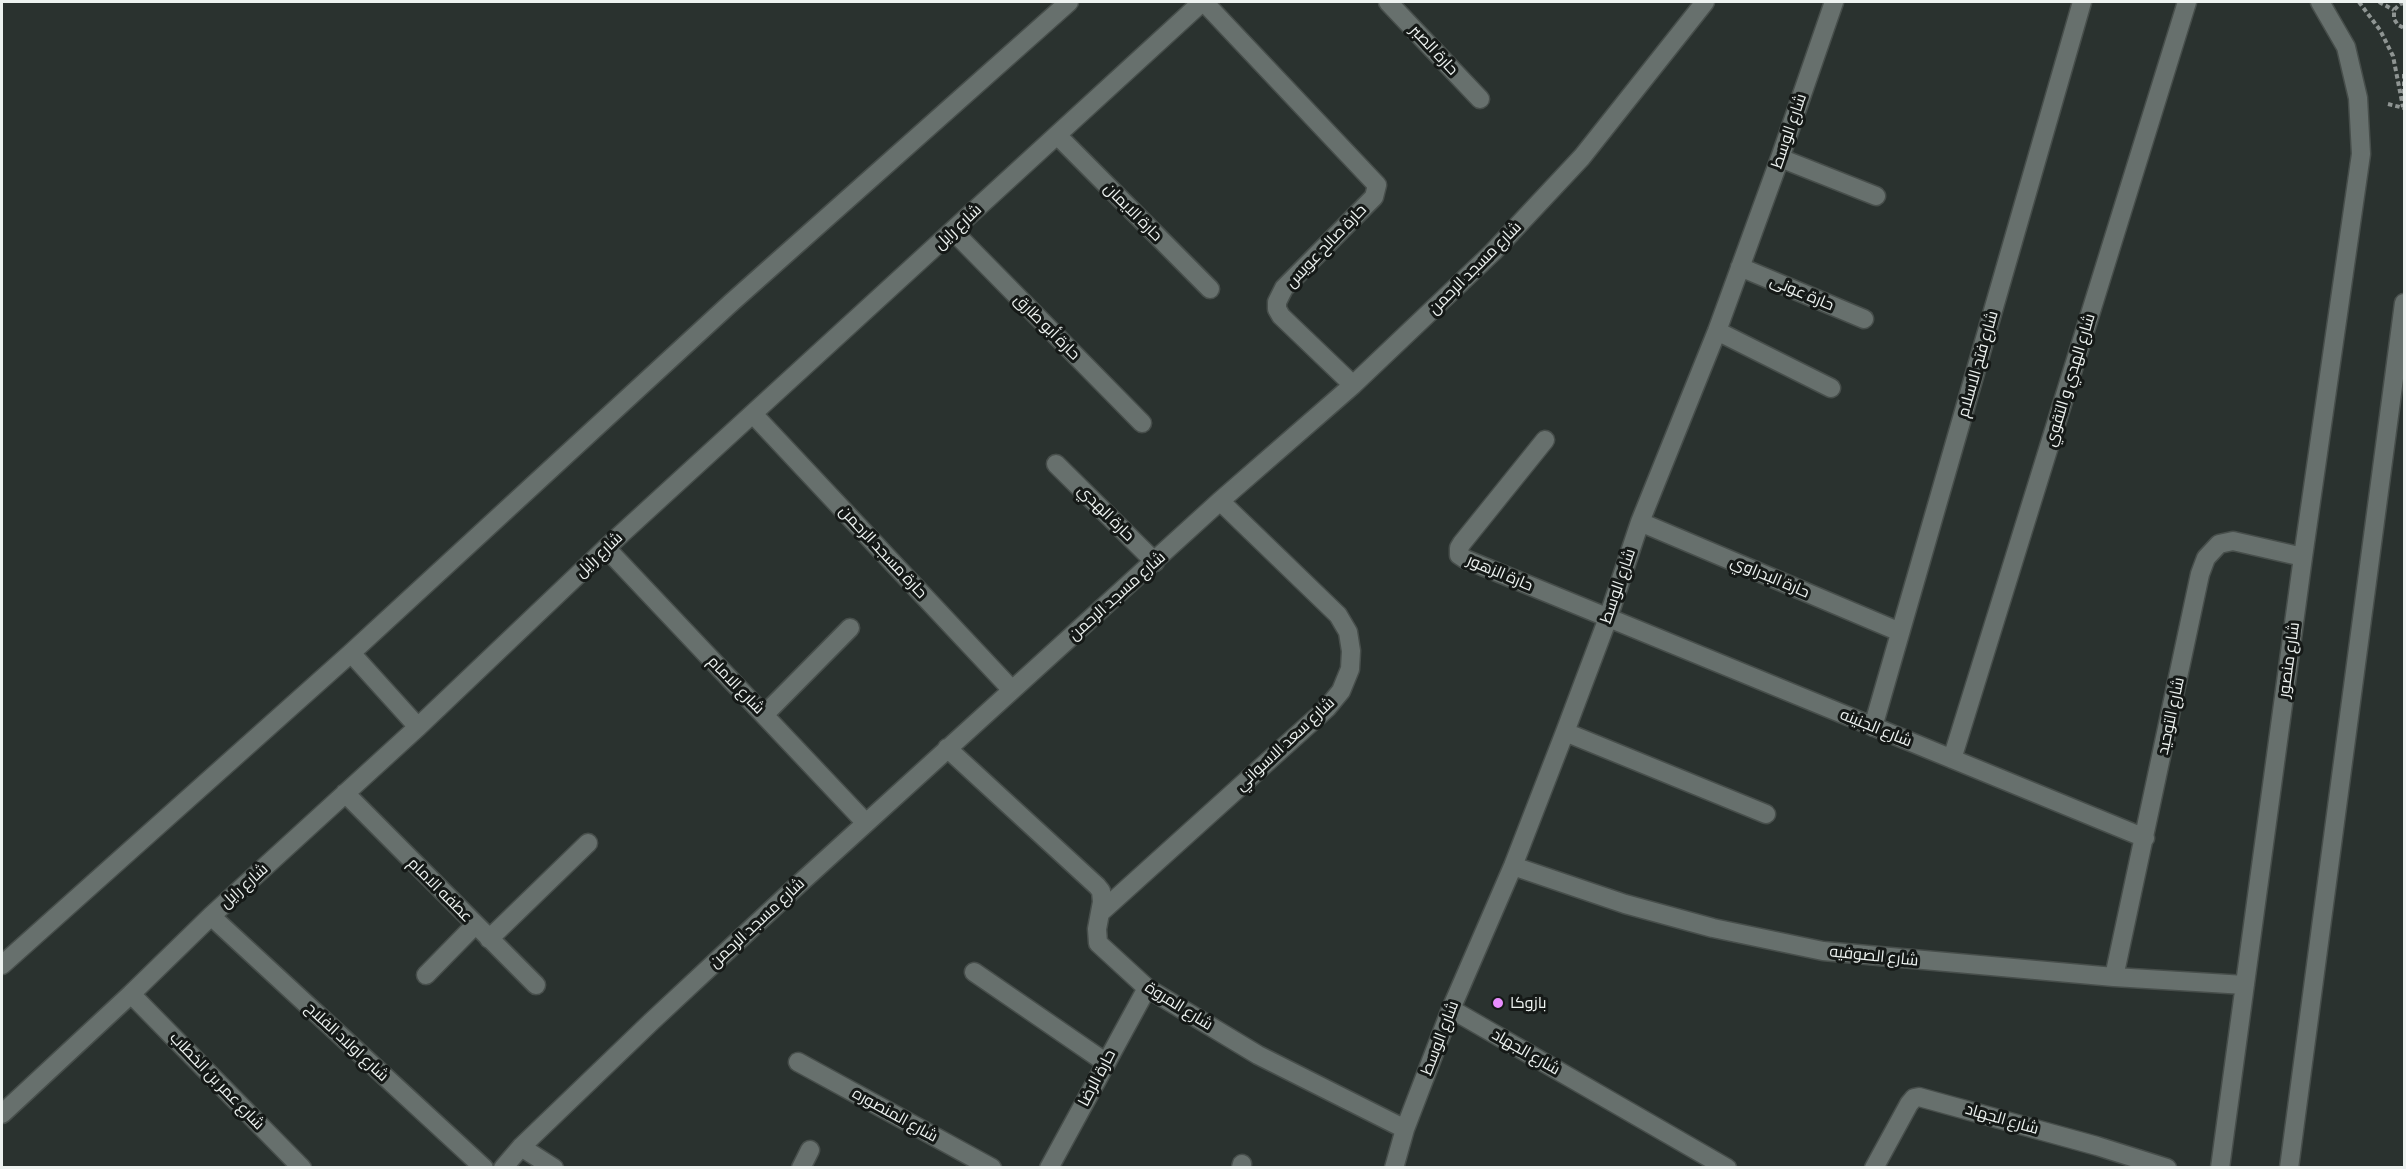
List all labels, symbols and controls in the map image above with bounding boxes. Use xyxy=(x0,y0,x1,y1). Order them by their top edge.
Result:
street label: حارة الصبر xyxy=(1406,21,1462,79)
street label: شارع الوسط xyxy=(1767,91,1811,171)
street label: حارة الايمان xyxy=(1100,179,1166,245)
street label: شارع رايل xyxy=(930,200,986,254)
street label: حارة صالح عويس xyxy=(1281,200,1371,292)
street label: شارع مسجد الرحمن xyxy=(1425,218,1525,318)
street label: حارة عونى xyxy=(1767,271,1837,315)
street label: حارة أبو طارق xyxy=(1010,290,1084,364)
street label: شارع فتح الاسلام xyxy=(1954,308,2002,420)
street label: شارع الهدي و التقوي xyxy=(2041,311,2099,449)
street label: حارة الهدي xyxy=(1074,481,1138,545)
street label: حارة مسجد الرحمن xyxy=(835,502,931,602)
street label: شارع رايل xyxy=(571,528,627,582)
street label: شارع الوسط xyxy=(1596,546,1640,626)
street label: شارع مسجد الرحمن xyxy=(1065,548,1169,644)
street label: حارة الزهور xyxy=(1464,551,1536,595)
street label: حارة البدراوي xyxy=(1728,552,1812,602)
street label: شارع منصور xyxy=(2274,621,2304,699)
street label: شارع الامام xyxy=(704,652,768,718)
street label: شارع التوحيد xyxy=(2153,675,2189,757)
street label: شارع سعد الاسواني xyxy=(1231,693,1339,795)
street label: شارع الجنينه xyxy=(1837,705,1915,751)
street label: عطفه الامام xyxy=(404,854,476,926)
street label: شارع رايل xyxy=(216,859,272,913)
street label: شارع مسجد الرحمن xyxy=(705,874,809,972)
street label: شارع الصوفيه xyxy=(1829,942,1919,970)
street label: شارع المروة xyxy=(1142,978,1216,1034)
place label: بازوكا xyxy=(1510,993,1547,1013)
marker: بازوكا xyxy=(1491,996,1505,1010)
street label: شارع اولاد الفلاح xyxy=(301,998,393,1086)
street label: شارع الوسط xyxy=(1417,998,1463,1078)
street label: شارع الجهاد xyxy=(1489,1025,1563,1079)
street label: شارع عمر بن الخطاب xyxy=(166,1028,268,1134)
street label: حارة الرضا xyxy=(1074,1046,1120,1110)
street label: شارع المنصوره xyxy=(849,1084,941,1146)
street label: شارع الجهاد xyxy=(1963,1099,2041,1139)

